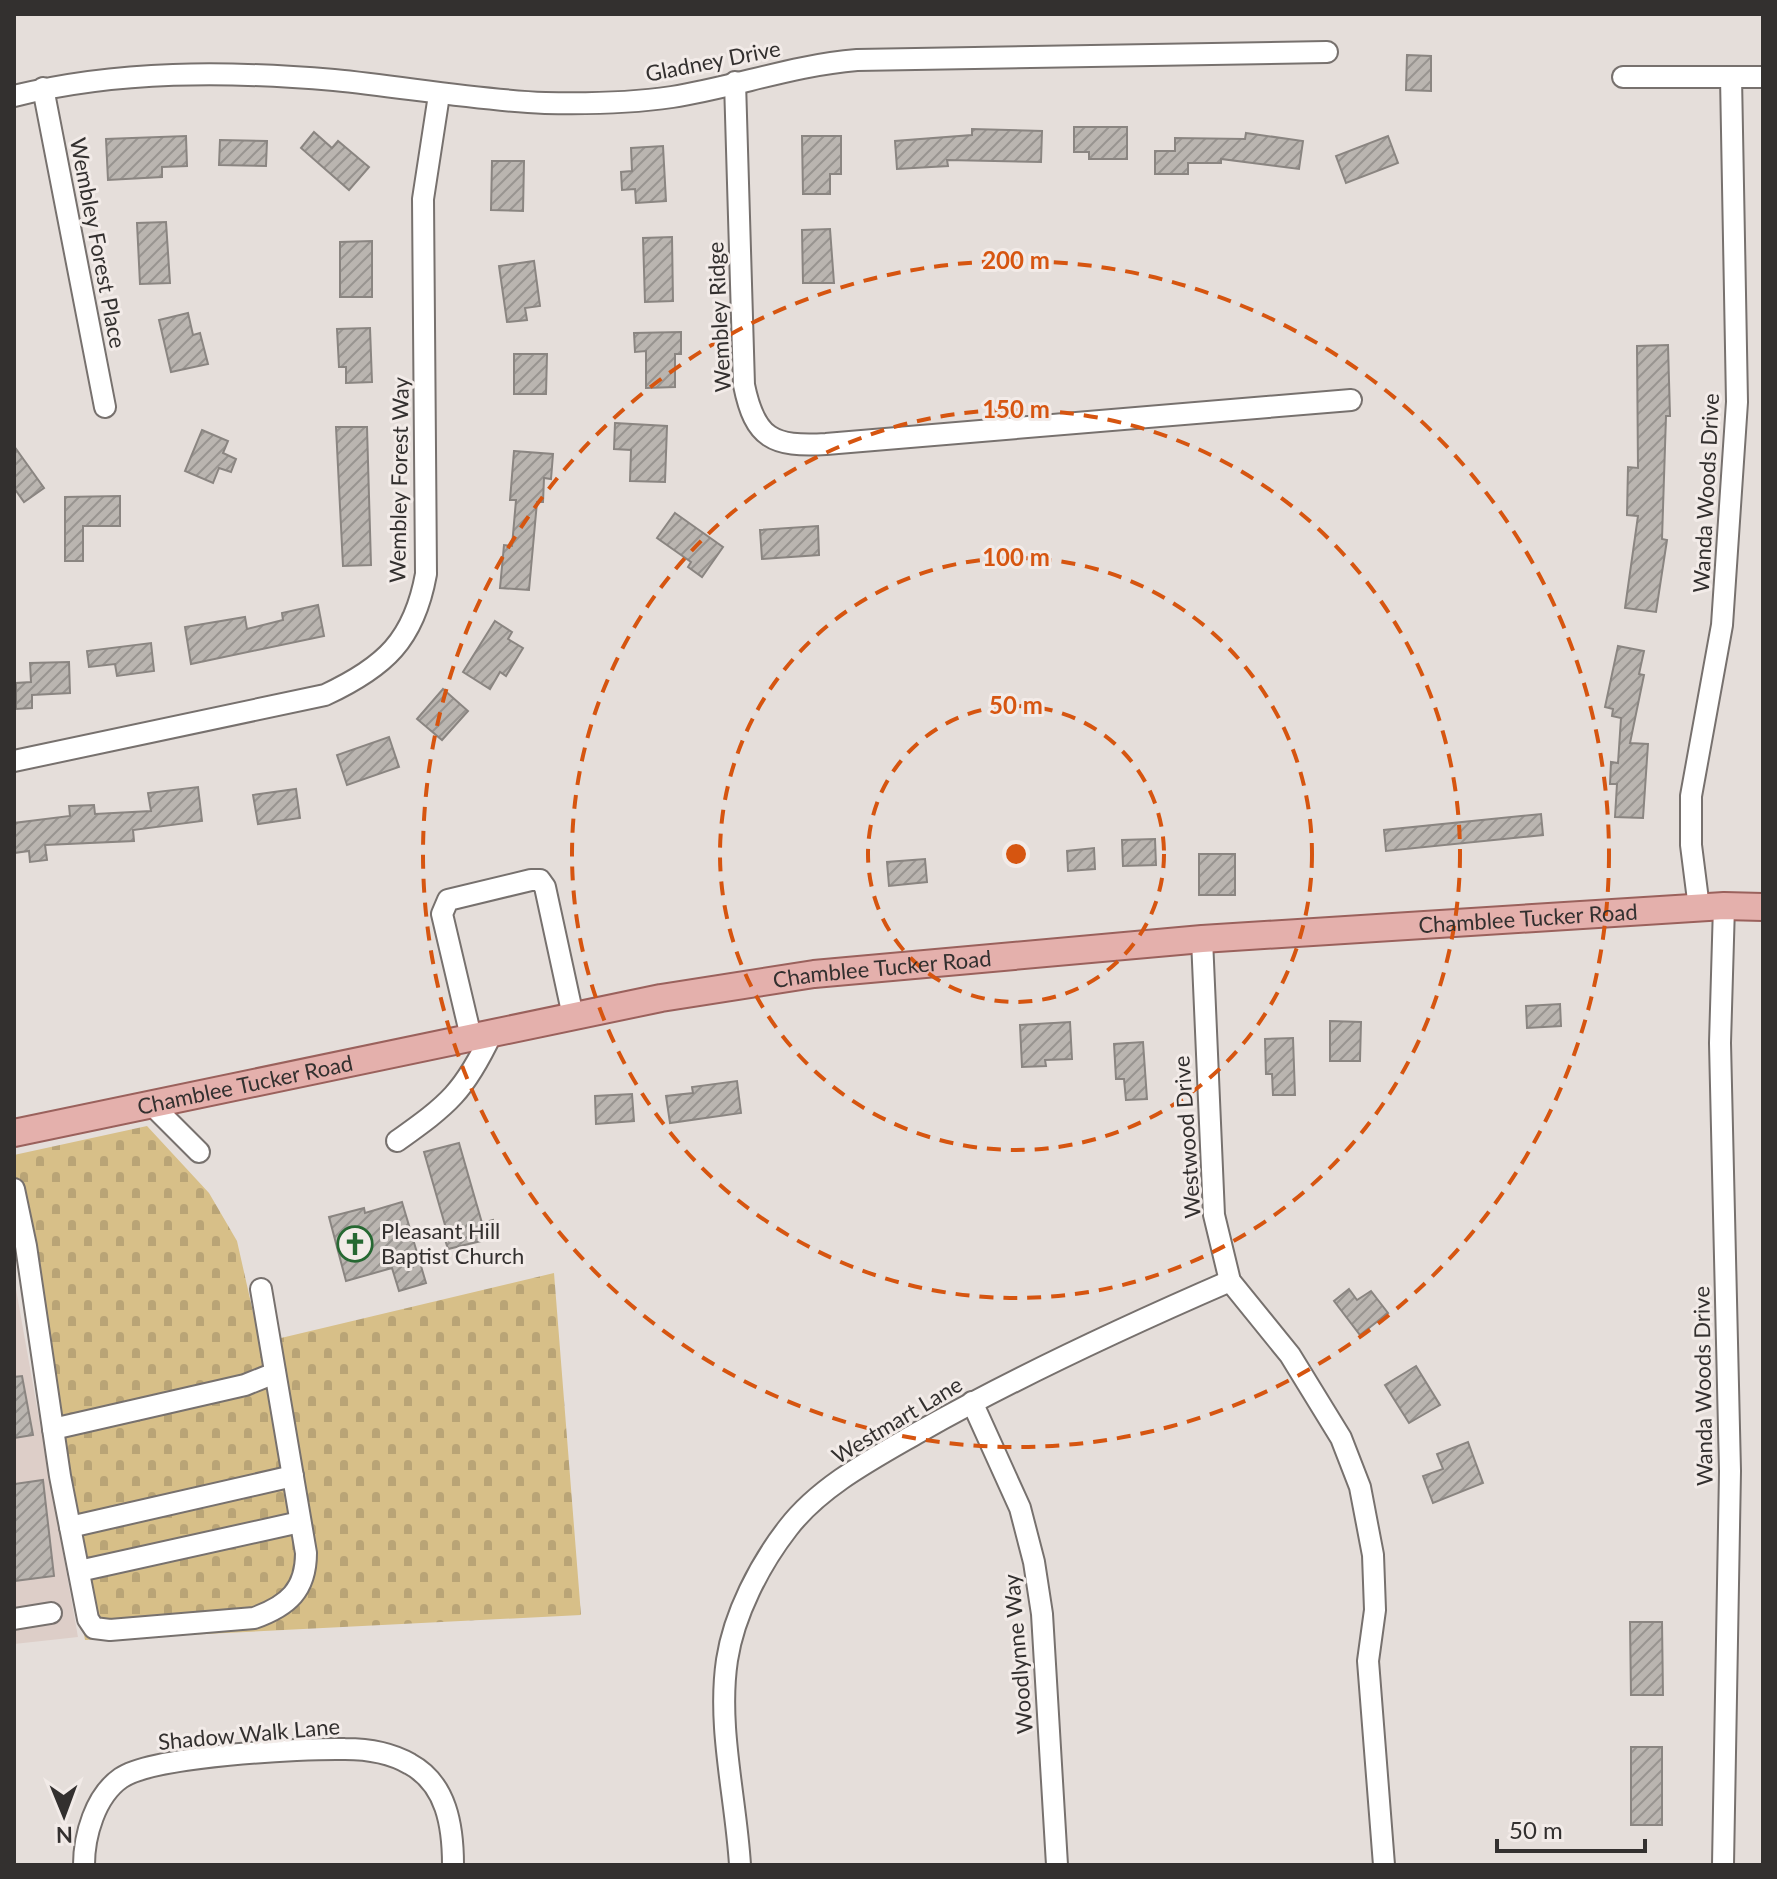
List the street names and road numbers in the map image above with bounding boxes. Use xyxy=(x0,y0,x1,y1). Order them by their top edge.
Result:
street label: Gladney Drive xyxy=(643,34,783,87)
street label: Wembley Forest Place xyxy=(65,135,132,350)
street label: Wembley Ridge xyxy=(701,241,736,393)
street label: Wembley Forest Way xyxy=(383,376,414,583)
street label: Wanda Woods Drive xyxy=(1687,393,1724,593)
street label: Chamblee Tucker Road xyxy=(1418,897,1638,938)
street label: Chamblee Tucker Road xyxy=(771,944,992,993)
street label: Chamblee Tucker Road xyxy=(135,1049,355,1120)
street label: Westwood Drive xyxy=(1167,1055,1206,1219)
street label: Wanda Woods Drive xyxy=(1687,1286,1718,1486)
street label: Westmart Lane xyxy=(827,1370,967,1469)
street label: Woodlynne Way xyxy=(997,1572,1038,1735)
street label: Shadow Walk Lane xyxy=(157,1712,341,1755)

